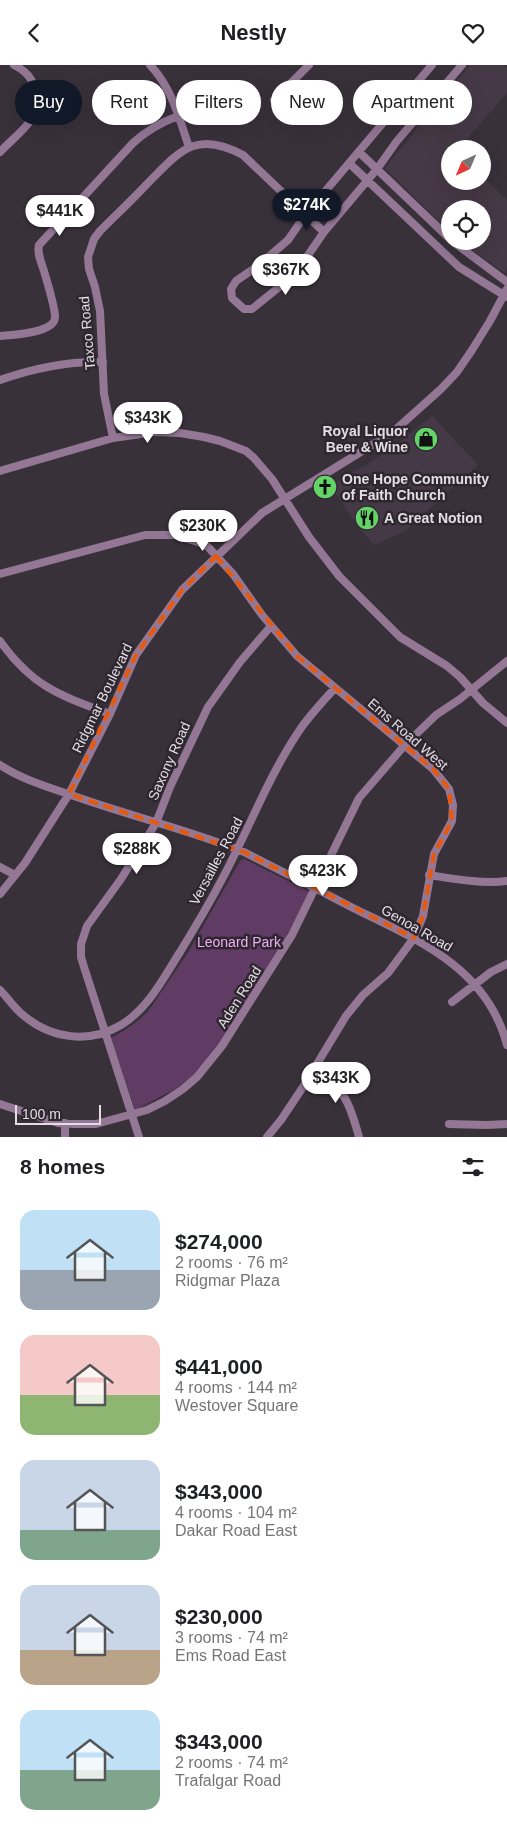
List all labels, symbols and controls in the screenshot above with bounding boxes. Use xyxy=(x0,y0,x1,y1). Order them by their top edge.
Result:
icon: back xyxy=(20,19,48,47)
icon: heart xyxy=(459,19,487,47)
text: Nestly xyxy=(220,20,287,45)
chip: Buy xyxy=(15,80,82,125)
chip: Rent xyxy=(92,80,166,125)
chip: Filters xyxy=(176,80,261,125)
chip: New xyxy=(271,80,343,125)
chip: Apartment xyxy=(353,80,472,125)
north arrow xyxy=(441,140,491,190)
map controls xyxy=(441,140,491,250)
pin: $274K xyxy=(272,189,342,231)
pin: $441K xyxy=(25,195,95,237)
text: $274K xyxy=(283,196,331,213)
button: locate xyxy=(441,200,491,250)
text: $441K xyxy=(36,202,84,219)
pin: $367K xyxy=(251,253,321,296)
text: $367K xyxy=(262,261,310,278)
street label: Taxco Road xyxy=(76,295,98,371)
pin: $343K xyxy=(113,401,183,444)
text: $343K xyxy=(124,409,172,426)
place label: Royal Liquor Beer & Wine xyxy=(322,423,409,455)
shop icon: Royal Liquor Beer & Wine xyxy=(413,426,439,452)
place label: One Hope Community of Faith Church xyxy=(342,471,489,503)
church icon: One Hope Community of Faith Church xyxy=(312,474,338,500)
restaurant icon: A Great Notion xyxy=(354,505,380,531)
pin: $230K xyxy=(168,509,238,552)
place label: A Great Notion xyxy=(384,510,482,526)
text: $230K xyxy=(179,517,227,534)
street label: Ridgmar Boulevard xyxy=(69,641,135,755)
street label: Ems Road West xyxy=(365,695,451,773)
street label: Saxony Road xyxy=(145,719,193,803)
street label: Versailles Road xyxy=(186,814,246,908)
pin: $288K xyxy=(102,833,172,875)
text: $288K xyxy=(113,840,161,857)
pin: $423K xyxy=(288,855,358,897)
text: $423K xyxy=(299,862,347,879)
street label: Genoa Road xyxy=(379,901,455,955)
park label: Leonard Park xyxy=(197,934,282,950)
street label: Aden Road xyxy=(214,963,264,1031)
pin: $343K xyxy=(301,1061,371,1104)
text: $343K xyxy=(312,1069,360,1086)
scale bar xyxy=(15,1102,101,1125)
text: 100 m xyxy=(22,1106,61,1122)
icon: filters xyxy=(459,1153,487,1181)
text: 8 homes xyxy=(20,1155,105,1178)
icon: home xyxy=(60,1230,120,1290)
text: $274,000 xyxy=(175,1230,263,1253)
text: 2 rooms · 76 m² xyxy=(175,1254,288,1271)
text: Ridgmar Plaza xyxy=(175,1272,280,1289)
icon: home xyxy=(60,1355,120,1415)
text: $441,000 xyxy=(175,1355,263,1378)
text: 4 rooms · 144 m² xyxy=(175,1379,297,1396)
text: Westover Square xyxy=(175,1397,298,1414)
icon: home xyxy=(60,1480,120,1540)
text: $343,000 xyxy=(175,1480,263,1503)
text: 4 rooms · 104 m² xyxy=(175,1504,297,1521)
text: Dakar Road East xyxy=(175,1522,297,1539)
icon: home xyxy=(60,1605,120,1665)
text: $230,000 xyxy=(175,1605,263,1628)
text: 3 rooms · 74 m² xyxy=(175,1629,288,1646)
text: Ems Road East xyxy=(175,1647,286,1664)
icon: home xyxy=(60,1730,120,1790)
text: $343,000 xyxy=(175,1730,263,1753)
text: 2 rooms · 74 m² xyxy=(175,1754,288,1771)
text: Trafalgar Road xyxy=(175,1772,281,1789)

